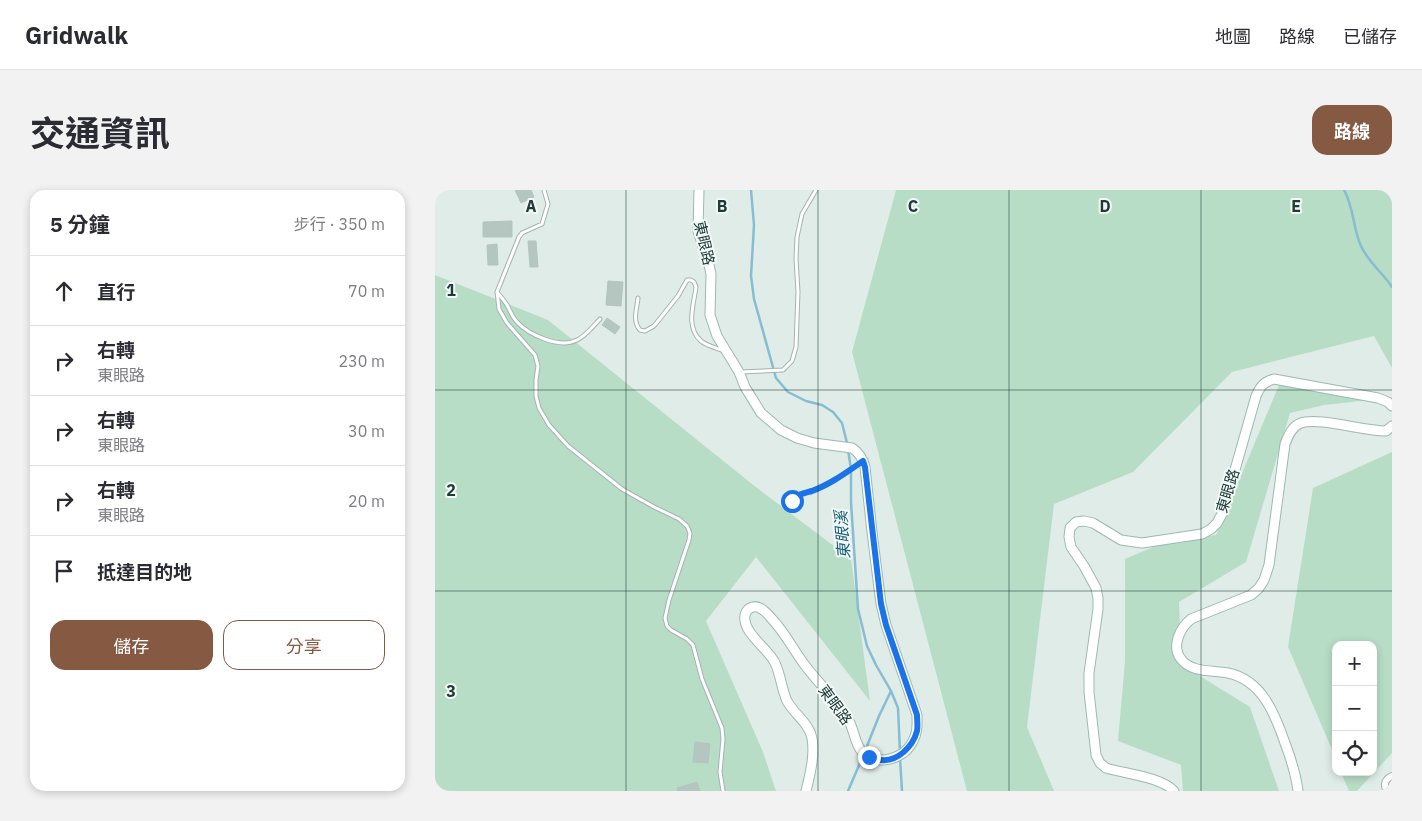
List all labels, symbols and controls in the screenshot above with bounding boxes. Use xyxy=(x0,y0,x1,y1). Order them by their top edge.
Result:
text: Gridwalk xyxy=(25,19,128,51)
text: 地圖 xyxy=(1215,25,1251,48)
text: 路線 xyxy=(1279,25,1315,48)
text: 已儲存 xyxy=(1343,25,1397,48)
button: 路線 xyxy=(1312,105,1392,155)
text: 交通資訊 xyxy=(30,110,170,156)
text: A xyxy=(526,196,537,216)
text: B xyxy=(717,196,728,216)
text: C xyxy=(908,196,918,216)
text: D xyxy=(1099,196,1111,216)
text: E xyxy=(1291,196,1301,216)
text: 5 分鐘 xyxy=(50,210,110,238)
text: 步行 · 350 m xyxy=(294,214,385,234)
street label: 東眼路 xyxy=(690,219,719,267)
icon: ahead xyxy=(50,277,78,305)
text: 直行 xyxy=(97,280,135,304)
text: 1 xyxy=(446,280,456,300)
text: 70 m xyxy=(348,281,385,301)
text: 右轉 xyxy=(97,338,135,362)
icon: right xyxy=(50,347,78,375)
text: 230 m xyxy=(338,351,385,371)
text: 東眼路 xyxy=(97,365,145,385)
text: 右轉 xyxy=(97,408,135,432)
icon: right xyxy=(50,417,78,445)
text: 30 m xyxy=(348,421,385,441)
text: 東眼路 xyxy=(97,435,145,455)
street label: 東眼路 xyxy=(1212,467,1243,515)
text: 右轉 xyxy=(97,478,135,502)
text: 2 xyxy=(446,480,456,500)
icon: right xyxy=(50,487,78,515)
route start xyxy=(781,490,804,513)
text: 20 m xyxy=(348,491,385,511)
text: 東眼路 xyxy=(97,505,145,525)
water label: 東眼溪 xyxy=(830,508,854,560)
icon: arrive xyxy=(50,557,78,585)
text: 抵達目的地 xyxy=(97,560,192,584)
button: 儲存 xyxy=(50,620,213,670)
button: 分享 xyxy=(223,620,385,670)
map controls xyxy=(1332,641,1377,776)
button: + xyxy=(1332,641,1377,686)
text: 3 xyxy=(446,681,456,701)
street label: 東眼路 xyxy=(814,681,856,728)
button: − xyxy=(1332,686,1377,731)
button: locate xyxy=(1332,731,1377,776)
route end xyxy=(858,746,881,769)

